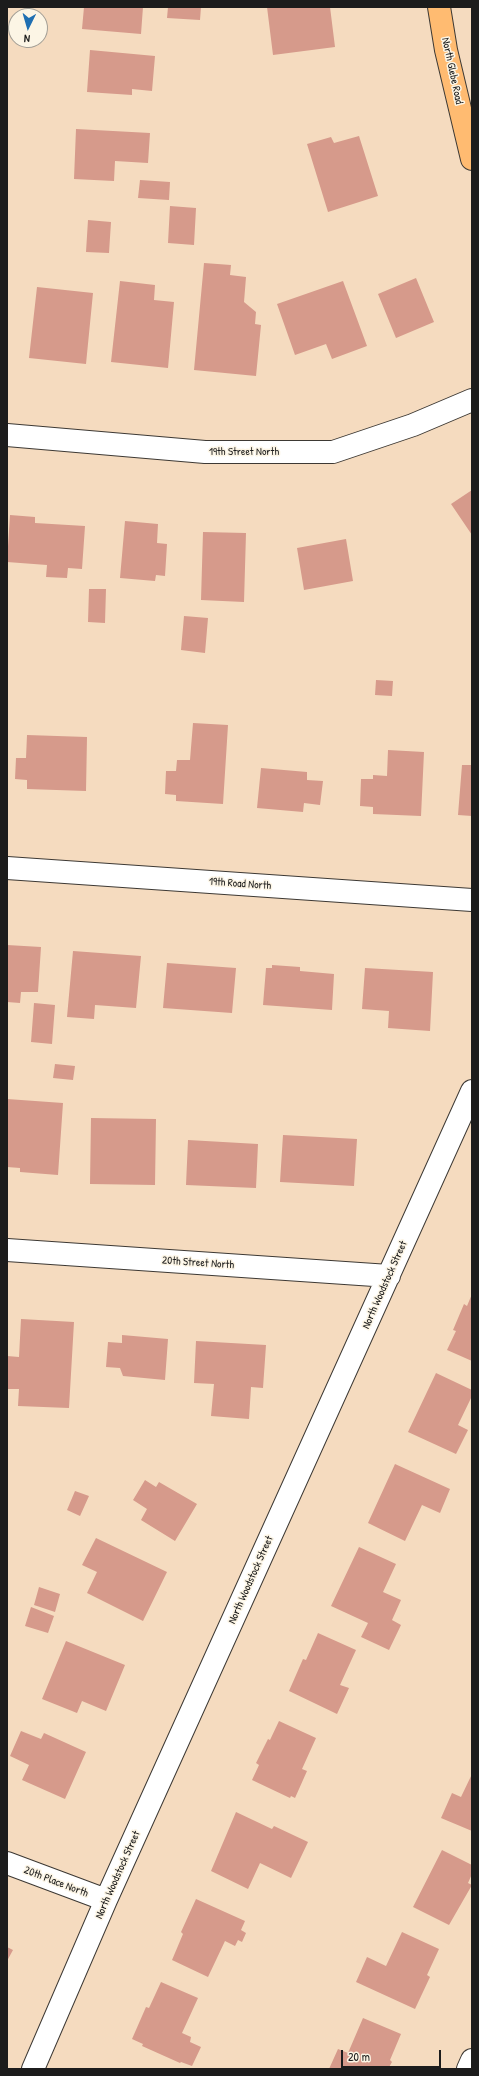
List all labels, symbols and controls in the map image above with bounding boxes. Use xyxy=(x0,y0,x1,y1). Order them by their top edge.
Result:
north arrow xyxy=(8,8,48,48)
text: N xyxy=(24,32,31,46)
street label: North Glebe Road xyxy=(439,37,465,105)
street label: 19th Street North xyxy=(209,445,279,459)
street label: 19th Road North xyxy=(208,875,272,893)
street label: North Woodstock Street xyxy=(360,1239,410,1331)
street label: 20th Street North xyxy=(162,1254,234,1272)
street label: North Woodstock Street xyxy=(226,1534,276,1626)
street label: North Woodstock Street xyxy=(93,1829,143,1921)
street label: 20th Place North xyxy=(22,1864,90,1900)
scale bar xyxy=(343,2042,443,2068)
text: 20 m xyxy=(348,2048,370,2065)

